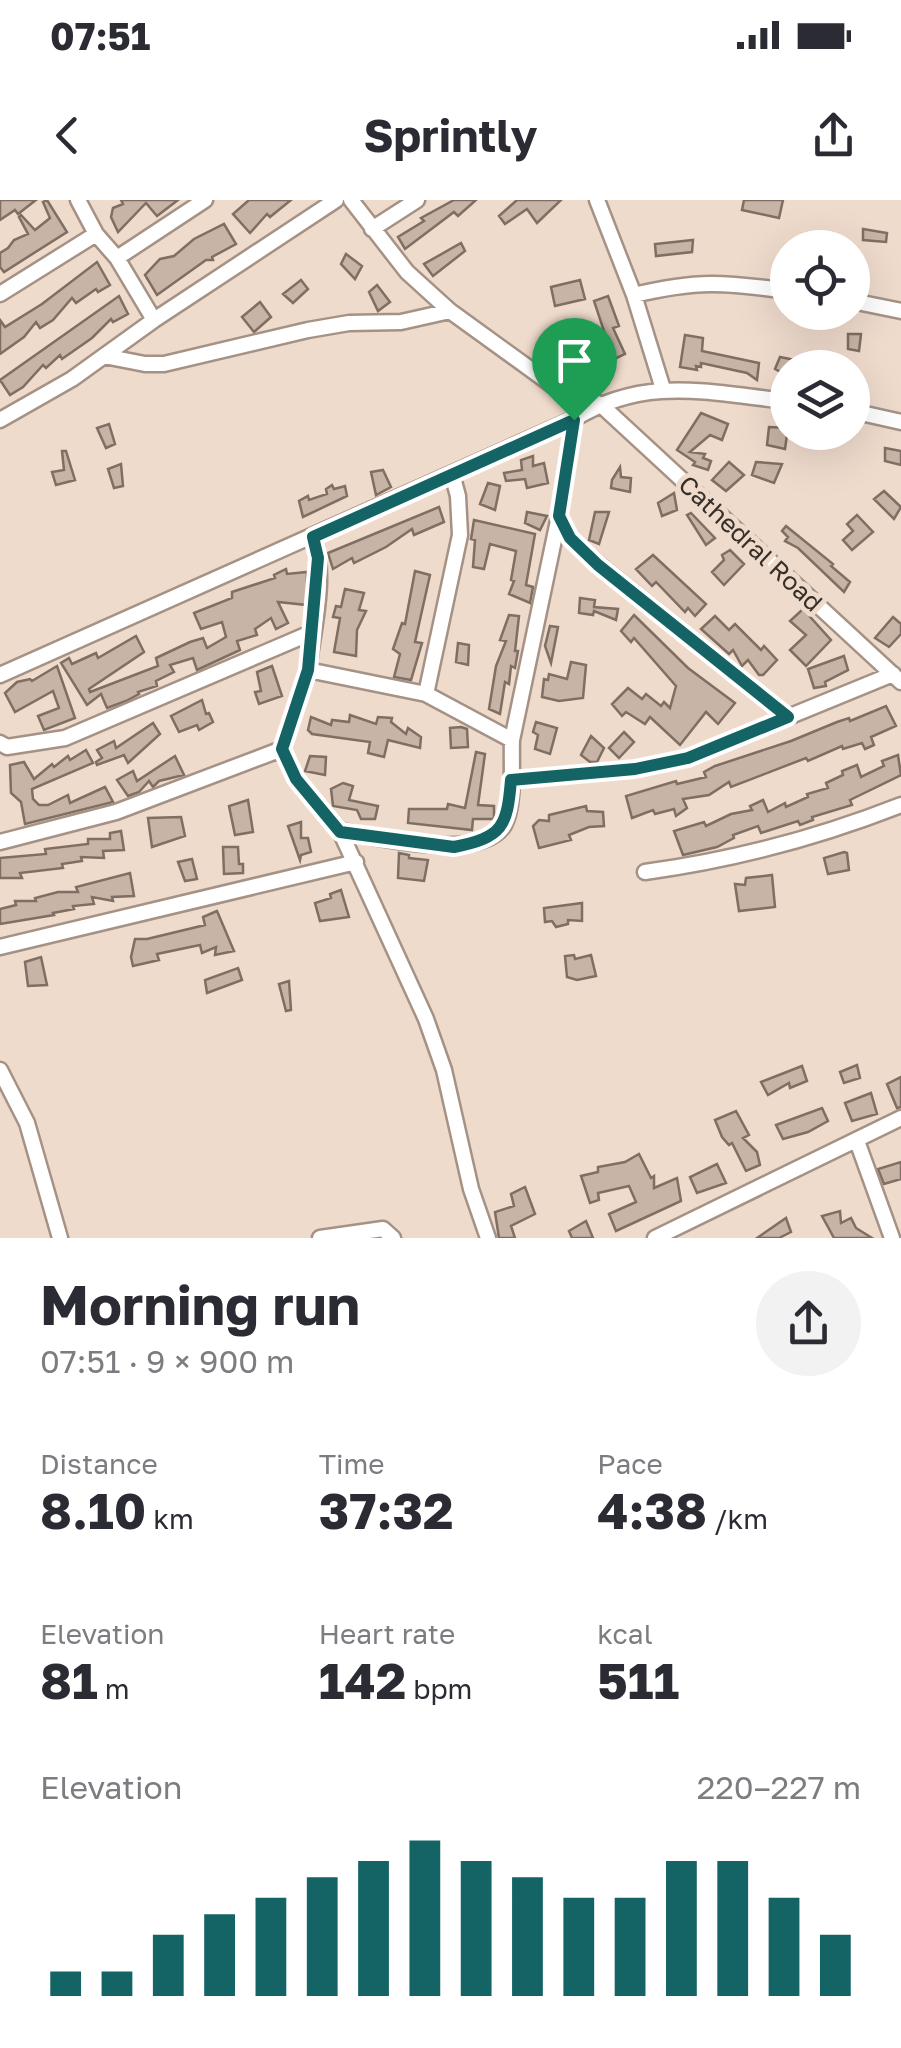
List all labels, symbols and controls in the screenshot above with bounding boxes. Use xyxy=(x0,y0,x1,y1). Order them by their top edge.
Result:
text: 07:51 xyxy=(50,13,150,58)
icon: back xyxy=(40,108,95,163)
text: Sprintly xyxy=(363,108,538,162)
icon: share xyxy=(806,108,861,163)
map controls xyxy=(770,230,870,450)
button: locate xyxy=(770,230,870,330)
pin xyxy=(532,318,617,421)
icon: arrive xyxy=(547,333,602,388)
button: layers xyxy=(770,350,870,450)
street label: Cathedral Road xyxy=(673,468,829,618)
text: Morning run xyxy=(40,1271,360,1337)
button: share xyxy=(756,1271,861,1376)
text: 07:51 · 9 × 900 m xyxy=(40,1342,294,1380)
text: Distance xyxy=(40,1447,158,1480)
text: Time xyxy=(319,1447,385,1480)
text: Pace xyxy=(597,1447,663,1480)
text: 8.10 xyxy=(40,1480,146,1540)
text: 37:32 xyxy=(319,1480,453,1540)
text: 4:38 xyxy=(597,1480,707,1540)
text: km xyxy=(146,1502,194,1535)
text: /km xyxy=(707,1502,768,1535)
text: Elevation xyxy=(40,1617,165,1650)
text: Heart rate xyxy=(319,1617,455,1650)
text: kcal xyxy=(597,1617,653,1650)
text: 81 xyxy=(40,1650,98,1710)
text: 142 xyxy=(319,1650,406,1710)
text: 511 xyxy=(597,1650,679,1710)
text: m xyxy=(98,1672,130,1705)
text: bpm xyxy=(406,1672,472,1705)
text: Elevation xyxy=(40,1768,182,1806)
text: 220–227 m xyxy=(697,1768,861,1806)

